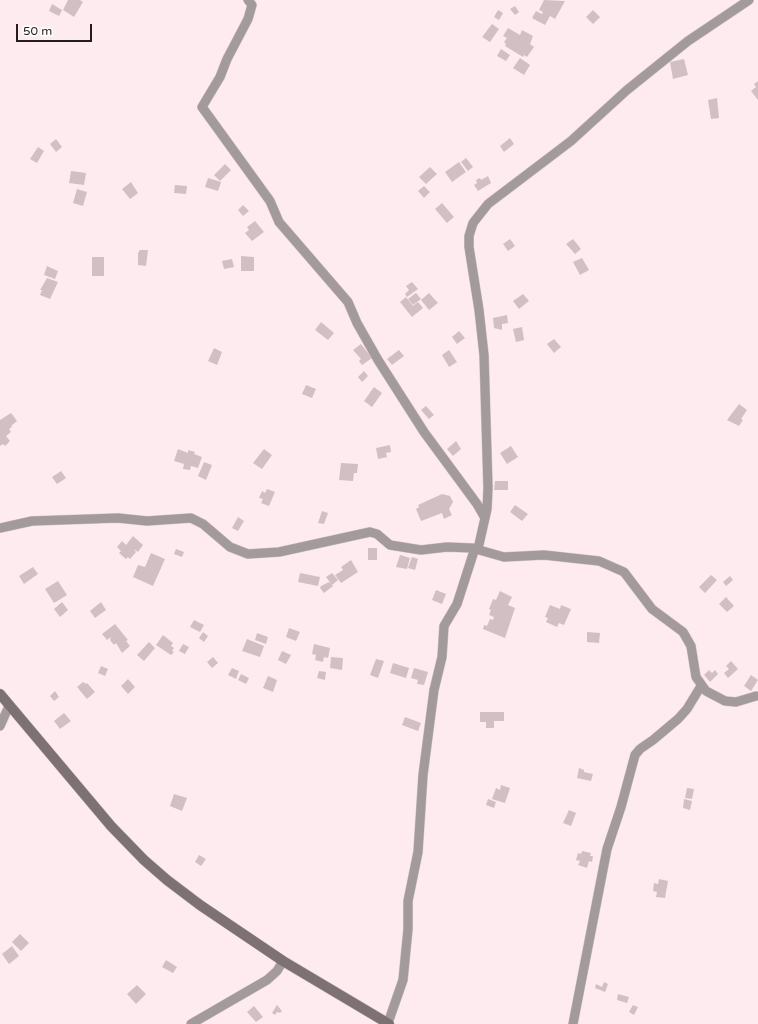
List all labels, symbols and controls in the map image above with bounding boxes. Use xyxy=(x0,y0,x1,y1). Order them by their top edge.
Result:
scale bar xyxy=(18,16,94,42)
text: 50 m xyxy=(23,24,52,38)

